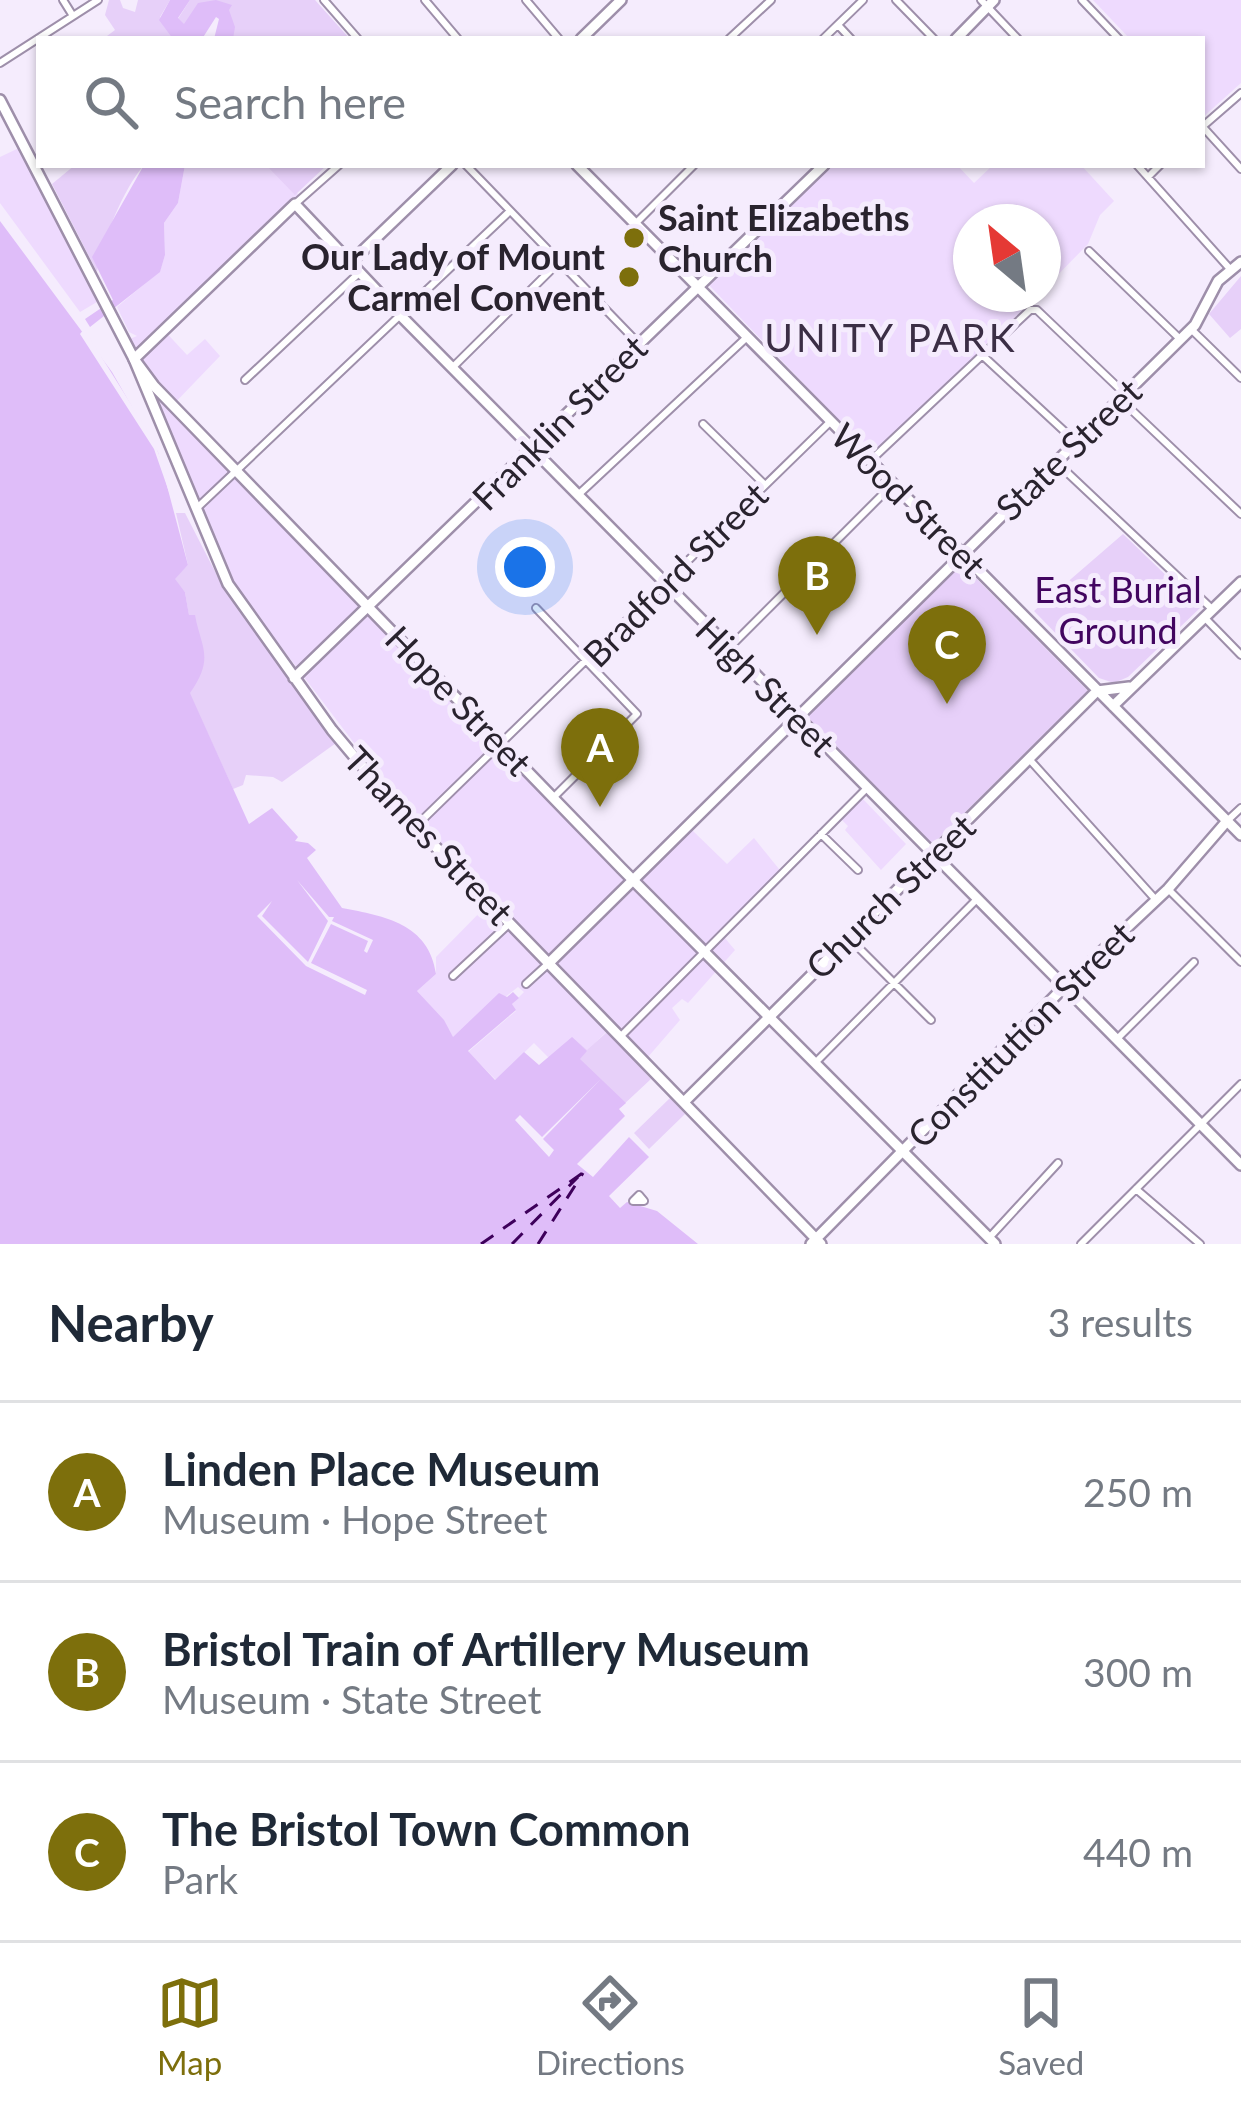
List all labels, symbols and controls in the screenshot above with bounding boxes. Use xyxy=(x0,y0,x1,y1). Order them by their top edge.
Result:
search box xyxy=(36,36,1205,168)
icon: search xyxy=(78,69,144,135)
text: Search here xyxy=(174,75,406,129)
place label: Saint Elizabeths Church xyxy=(658,195,910,280)
north arrow xyxy=(953,204,1061,312)
marker: Saint Elizabeths Church xyxy=(621,225,647,251)
place label: Our Lady of Mount Carmel Convent xyxy=(301,234,606,319)
marker: Our Lady of Mount Carmel Convent xyxy=(616,264,642,290)
district label: UNITY PARK xyxy=(764,314,1018,360)
street label: Franklin Street xyxy=(462,325,656,519)
street label: State Street xyxy=(986,369,1150,529)
street label: Wood Street xyxy=(823,414,995,586)
street label: Bradford Street xyxy=(574,473,776,675)
pin: B xyxy=(778,536,856,635)
your location xyxy=(495,537,555,597)
park label: East Burial Ground xyxy=(1034,567,1202,652)
pin: C xyxy=(908,605,986,704)
street label: High Street xyxy=(687,607,845,765)
street label: Hope Street xyxy=(377,616,541,784)
pin: A xyxy=(561,708,639,807)
street label: Thames Street xyxy=(335,737,523,933)
street label: Church Street xyxy=(796,804,984,987)
street label: Constitution Street xyxy=(898,912,1142,1156)
text: Nearby xyxy=(48,1292,214,1353)
text: 3 results xyxy=(1048,1299,1193,1345)
text: Linden Place Museum xyxy=(162,1442,600,1496)
text: A xyxy=(73,1469,101,1515)
text: 250 m xyxy=(1083,1469,1193,1515)
text: Museum · Hope Street xyxy=(162,1496,547,1542)
text: Bristol Train of Artillery Museum xyxy=(162,1622,810,1676)
text: B xyxy=(74,1649,100,1695)
text: 300 m xyxy=(1083,1649,1193,1695)
text: Museum · State Street xyxy=(162,1676,542,1722)
text: The Bristol Town Common xyxy=(162,1802,691,1856)
text: C xyxy=(74,1829,100,1875)
text: 440 m xyxy=(1083,1829,1193,1875)
text: Park xyxy=(162,1856,238,1902)
tab: Map xyxy=(157,1970,223,2082)
tab: Directions xyxy=(536,1970,685,2082)
tab: Saved xyxy=(998,1970,1084,2082)

